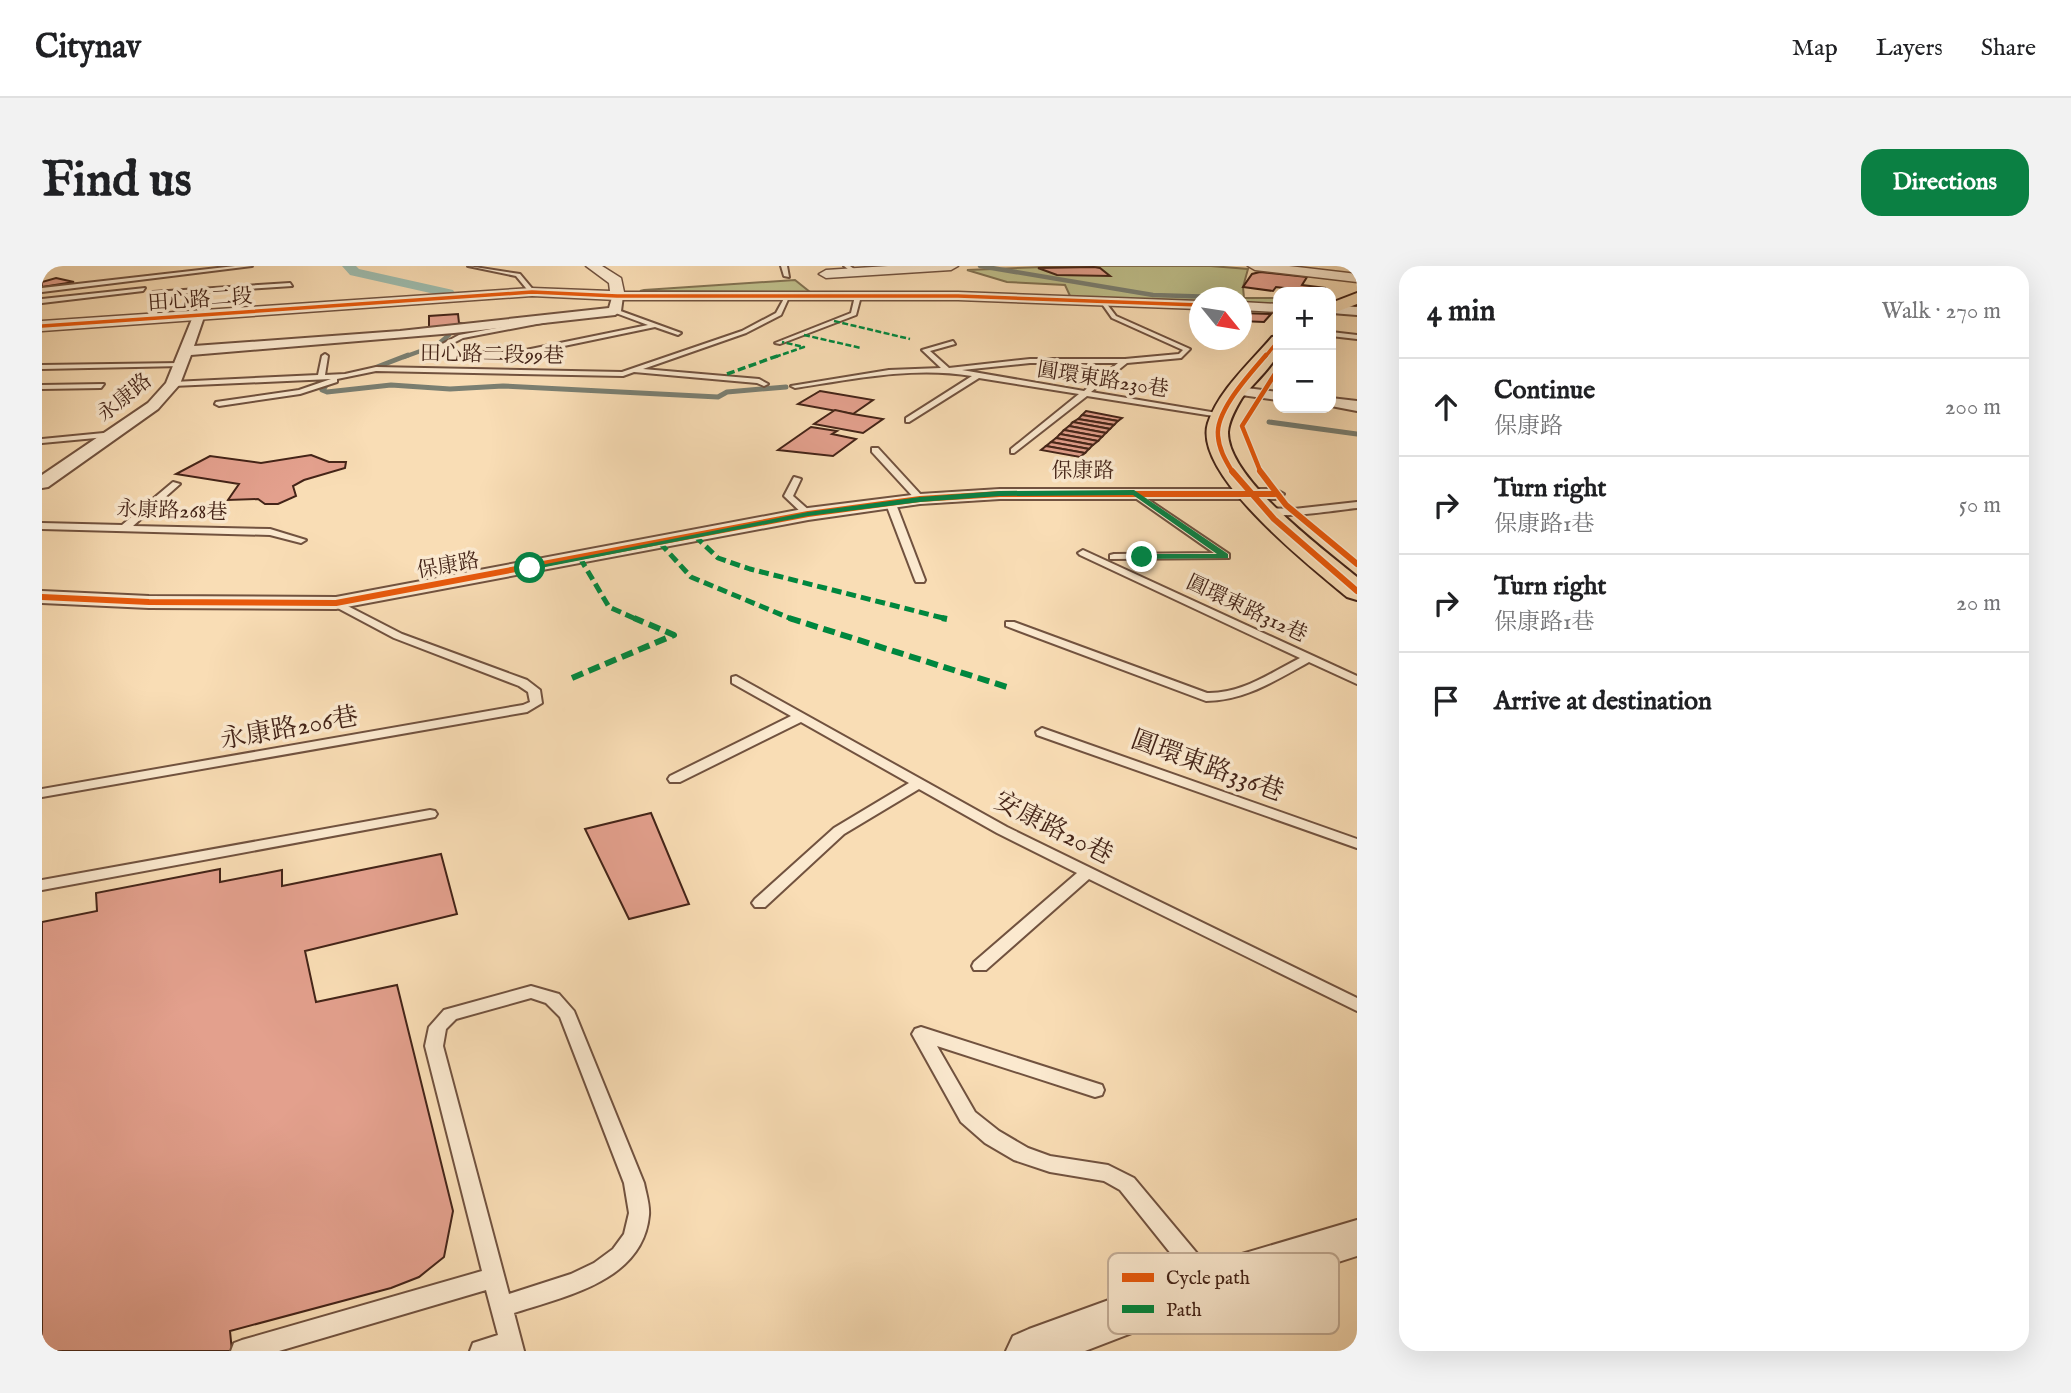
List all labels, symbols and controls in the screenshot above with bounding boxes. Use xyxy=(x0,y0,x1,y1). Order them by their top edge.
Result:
text: Citynav xyxy=(35,27,141,69)
text: Map xyxy=(1792,33,1838,64)
text: Layers xyxy=(1876,33,1943,64)
text: Share xyxy=(1981,33,2036,64)
button: Directions xyxy=(1861,149,2029,216)
text: Find us xyxy=(42,151,192,213)
street label: 田心路二段 xyxy=(147,283,253,318)
north arrow xyxy=(1189,287,1252,350)
map controls xyxy=(1273,287,1336,413)
button: + xyxy=(1273,287,1336,350)
text: 4 min xyxy=(1427,293,1495,331)
text: Walk · 270 m xyxy=(1881,297,2001,326)
street label: 田心路二段99巷 xyxy=(420,341,564,370)
button: − xyxy=(1273,350,1336,413)
street label: 圓環東路230巷 xyxy=(1035,357,1171,404)
street label: 永康路 xyxy=(92,368,158,428)
text: Continue xyxy=(1494,374,1595,407)
icon: ahead xyxy=(1427,388,1465,426)
text: 200 m xyxy=(1945,393,2001,422)
text: 保康路 xyxy=(1494,412,1563,441)
street label: 保康路 xyxy=(1052,458,1115,485)
text: Turn right xyxy=(1494,472,1607,505)
icon: right xyxy=(1427,486,1465,524)
text: 50 m xyxy=(1959,491,2001,520)
street label: 永康路268巷 xyxy=(116,496,228,527)
text: 保康路1巷 xyxy=(1494,510,1595,539)
route end xyxy=(1126,541,1157,572)
street label: 保康路 xyxy=(415,548,482,585)
route start xyxy=(514,552,545,583)
street label: 圓環東路312巷 xyxy=(1182,570,1311,649)
text: Turn right xyxy=(1494,570,1607,603)
icon: right xyxy=(1427,584,1465,622)
text: 20 m xyxy=(1956,589,2001,618)
text: 保康路1巷 xyxy=(1494,608,1595,637)
icon: arrive xyxy=(1427,682,1465,720)
text: Arrive at destination xyxy=(1494,685,1712,718)
street label: 永康路206巷 xyxy=(217,700,361,757)
street label: 圓環東路336巷 xyxy=(1126,723,1288,809)
street label: 安康路20巷 xyxy=(988,784,1118,872)
legend xyxy=(1108,1253,1339,1334)
text: Cycle path xyxy=(1166,1267,1250,1291)
text: Path xyxy=(1166,1299,1202,1323)

